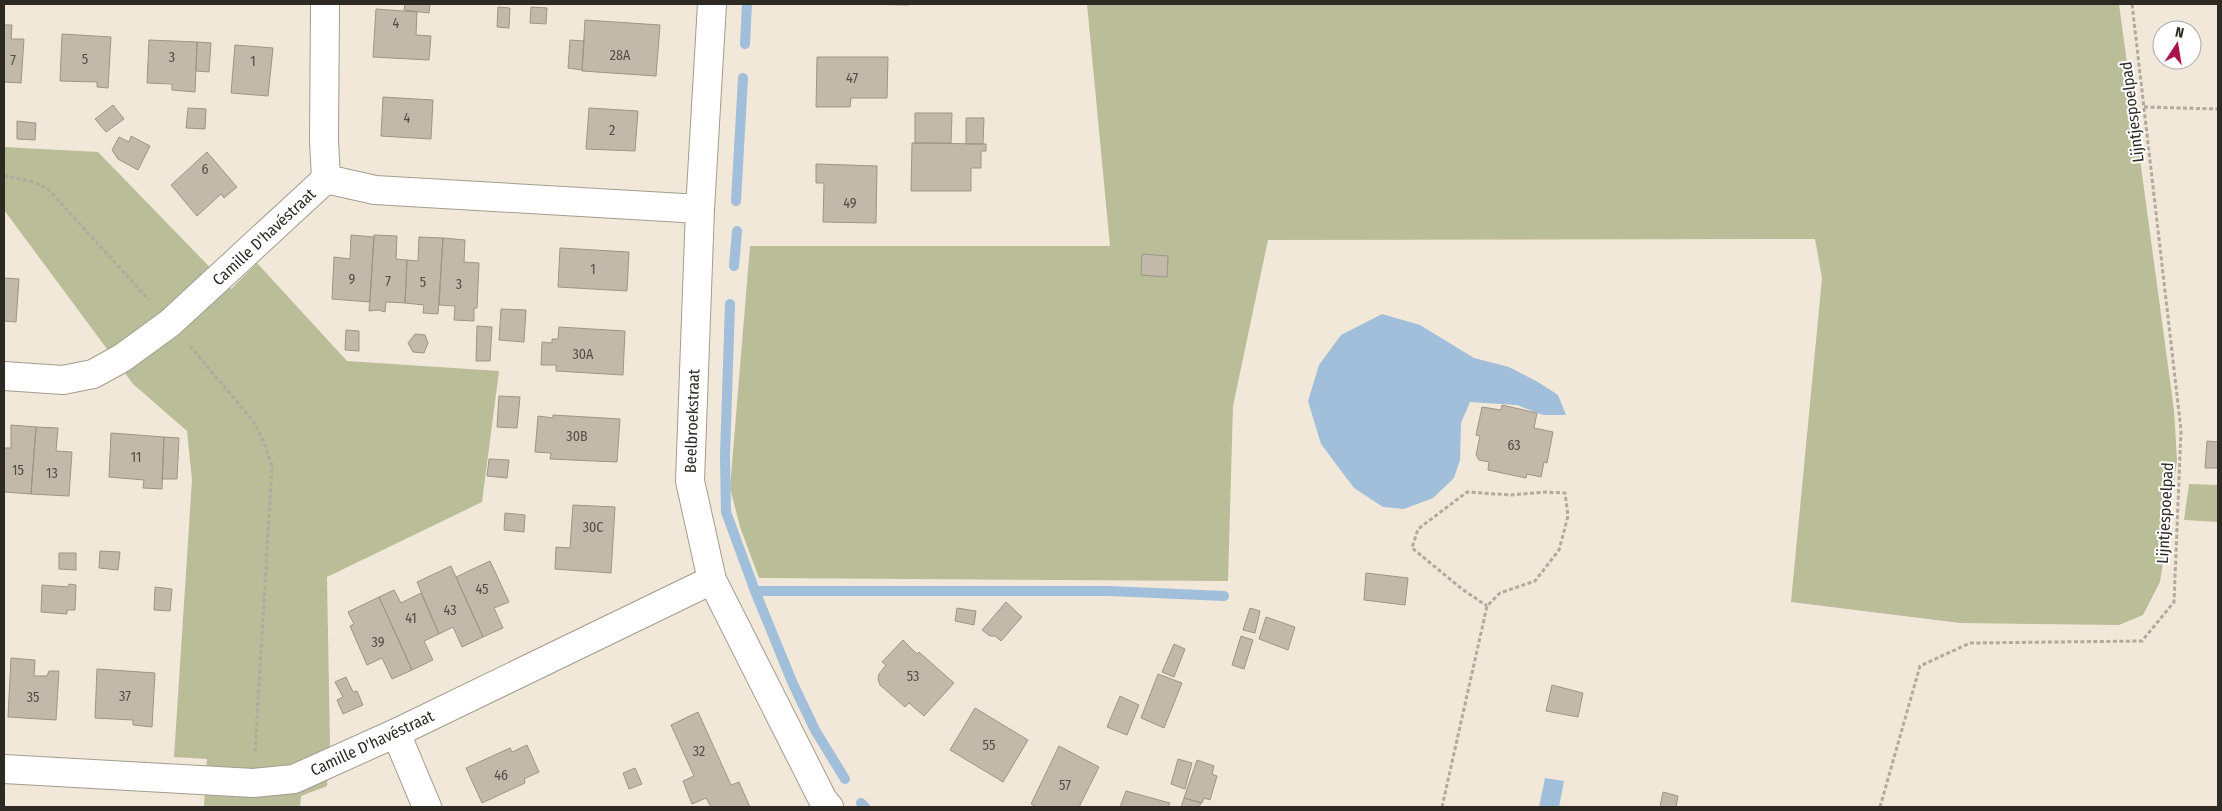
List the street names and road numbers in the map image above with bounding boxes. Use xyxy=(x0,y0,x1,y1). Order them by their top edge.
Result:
street label: Lijntjespoelpad xyxy=(2116,61,2148,163)
street label: Camille D'havéstraat xyxy=(209,184,320,290)
street label: Beelbroekstraat xyxy=(681,368,703,473)
street label: Lijntjespoelpad xyxy=(2153,462,2177,564)
street label: Camille D'havéstraat xyxy=(307,706,437,780)

